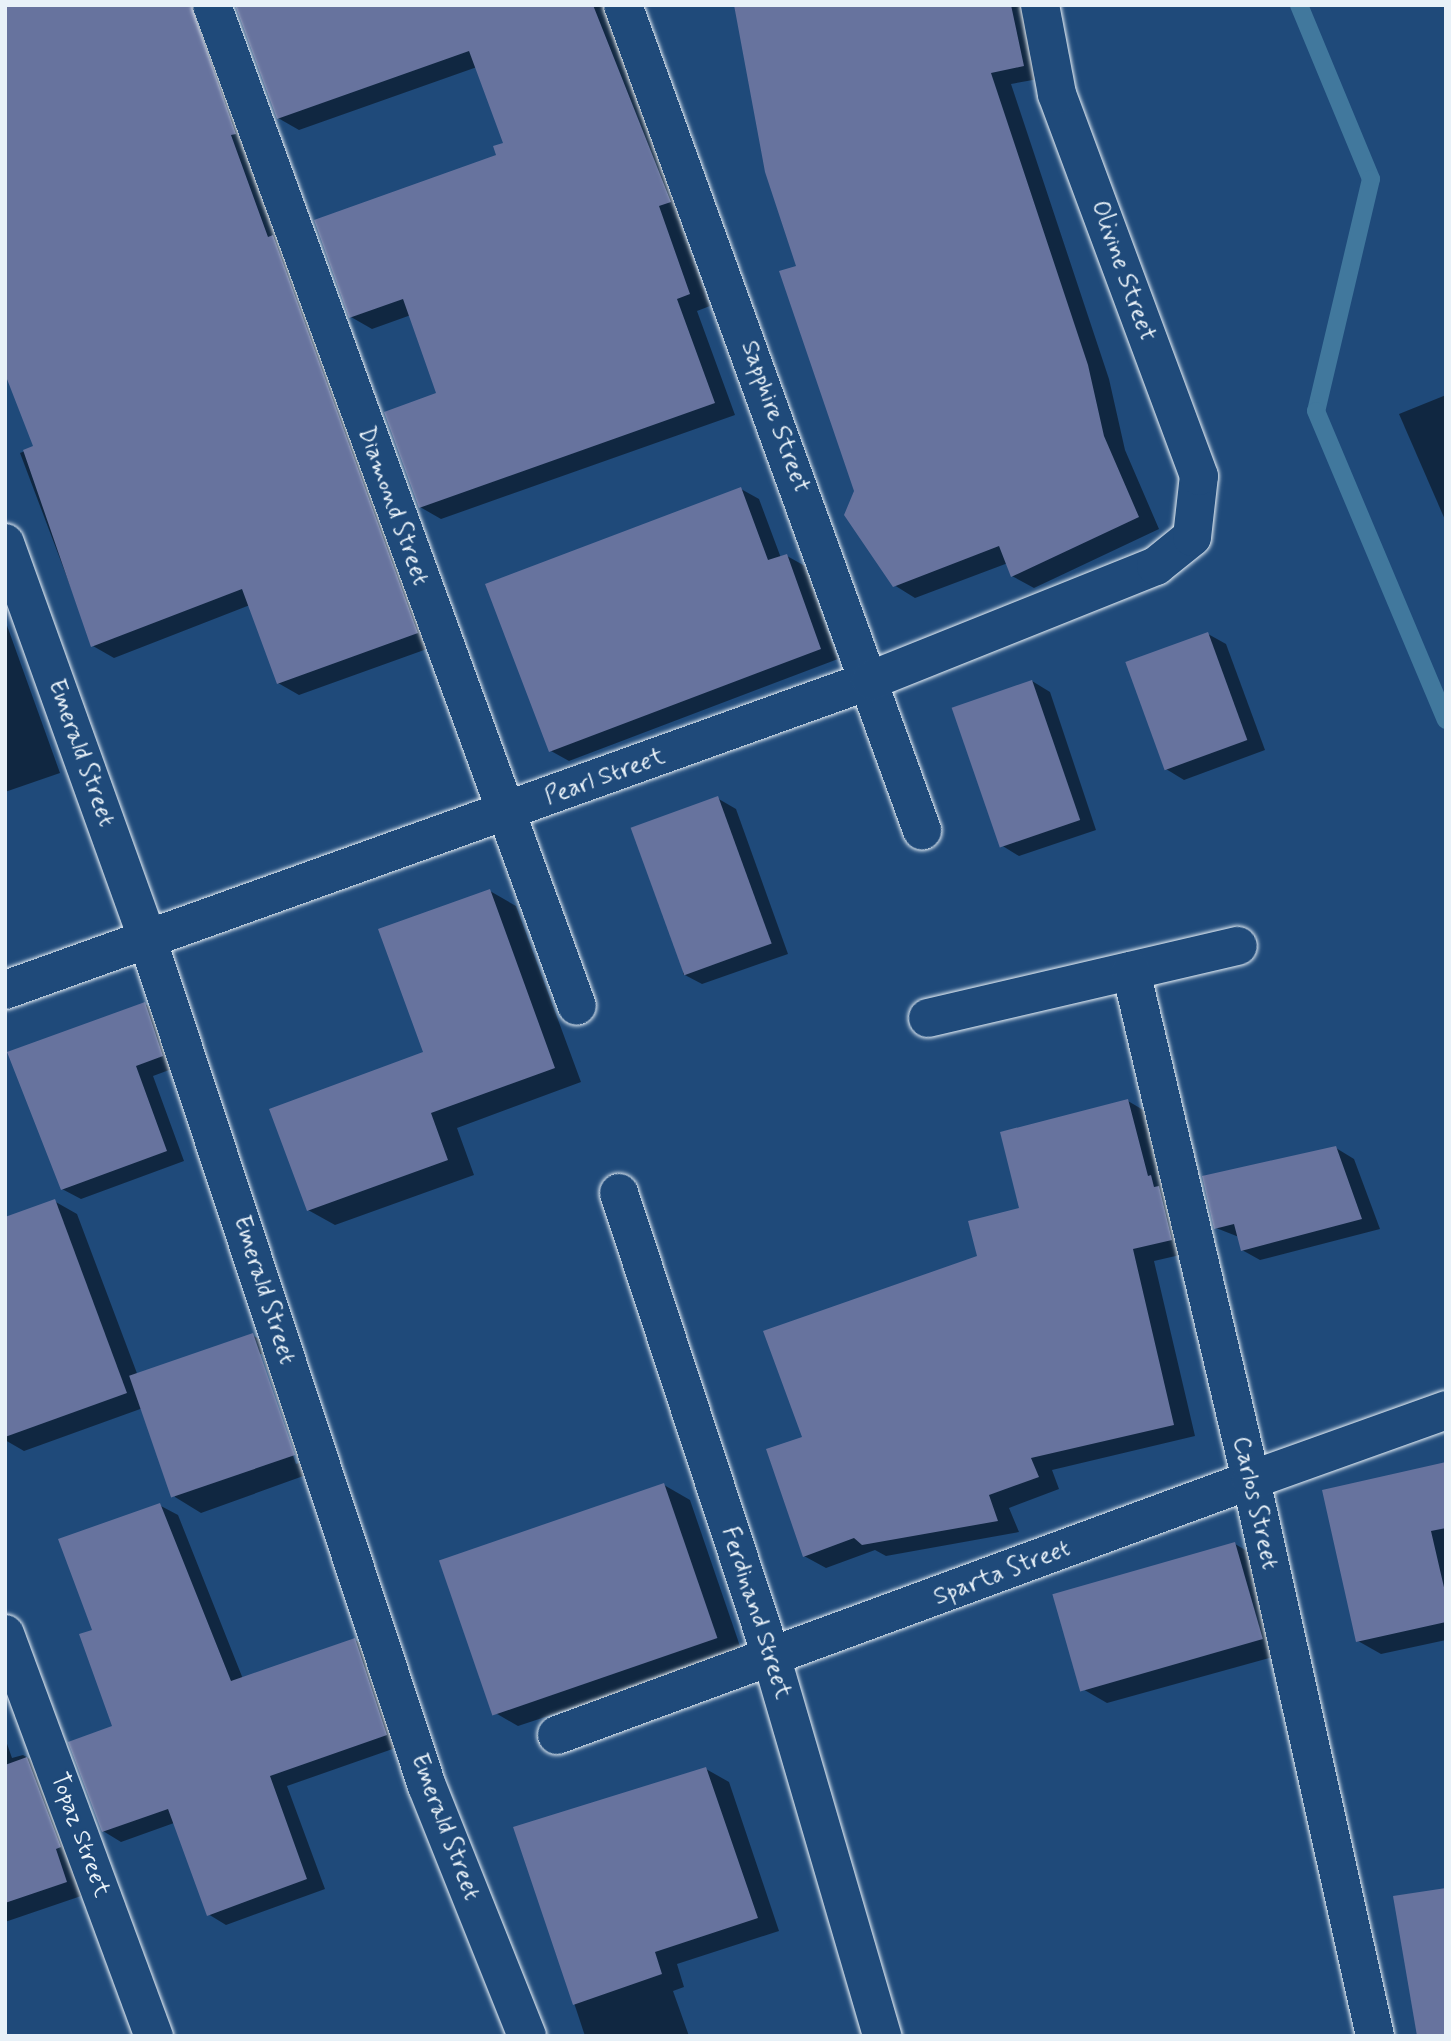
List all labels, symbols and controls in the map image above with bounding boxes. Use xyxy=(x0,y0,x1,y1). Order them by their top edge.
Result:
street label: Olivine Street xyxy=(1084,197,1162,345)
street label: Sapphire Street xyxy=(734,338,816,496)
street label: Diamond Street xyxy=(350,421,436,591)
street label: Emerald Street xyxy=(40,674,122,832)
street label: Pearl Street xyxy=(541,742,669,812)
street label: Emerald Street xyxy=(226,1210,302,1370)
street label: Carlos Street xyxy=(1225,1432,1285,1574)
street label: Ferdinand Street xyxy=(715,1523,797,1703)
street label: Sparta Street xyxy=(928,1533,1076,1613)
street label: Emerald Street xyxy=(403,1748,487,1906)
street label: Topaz Street xyxy=(44,1769,116,1901)

